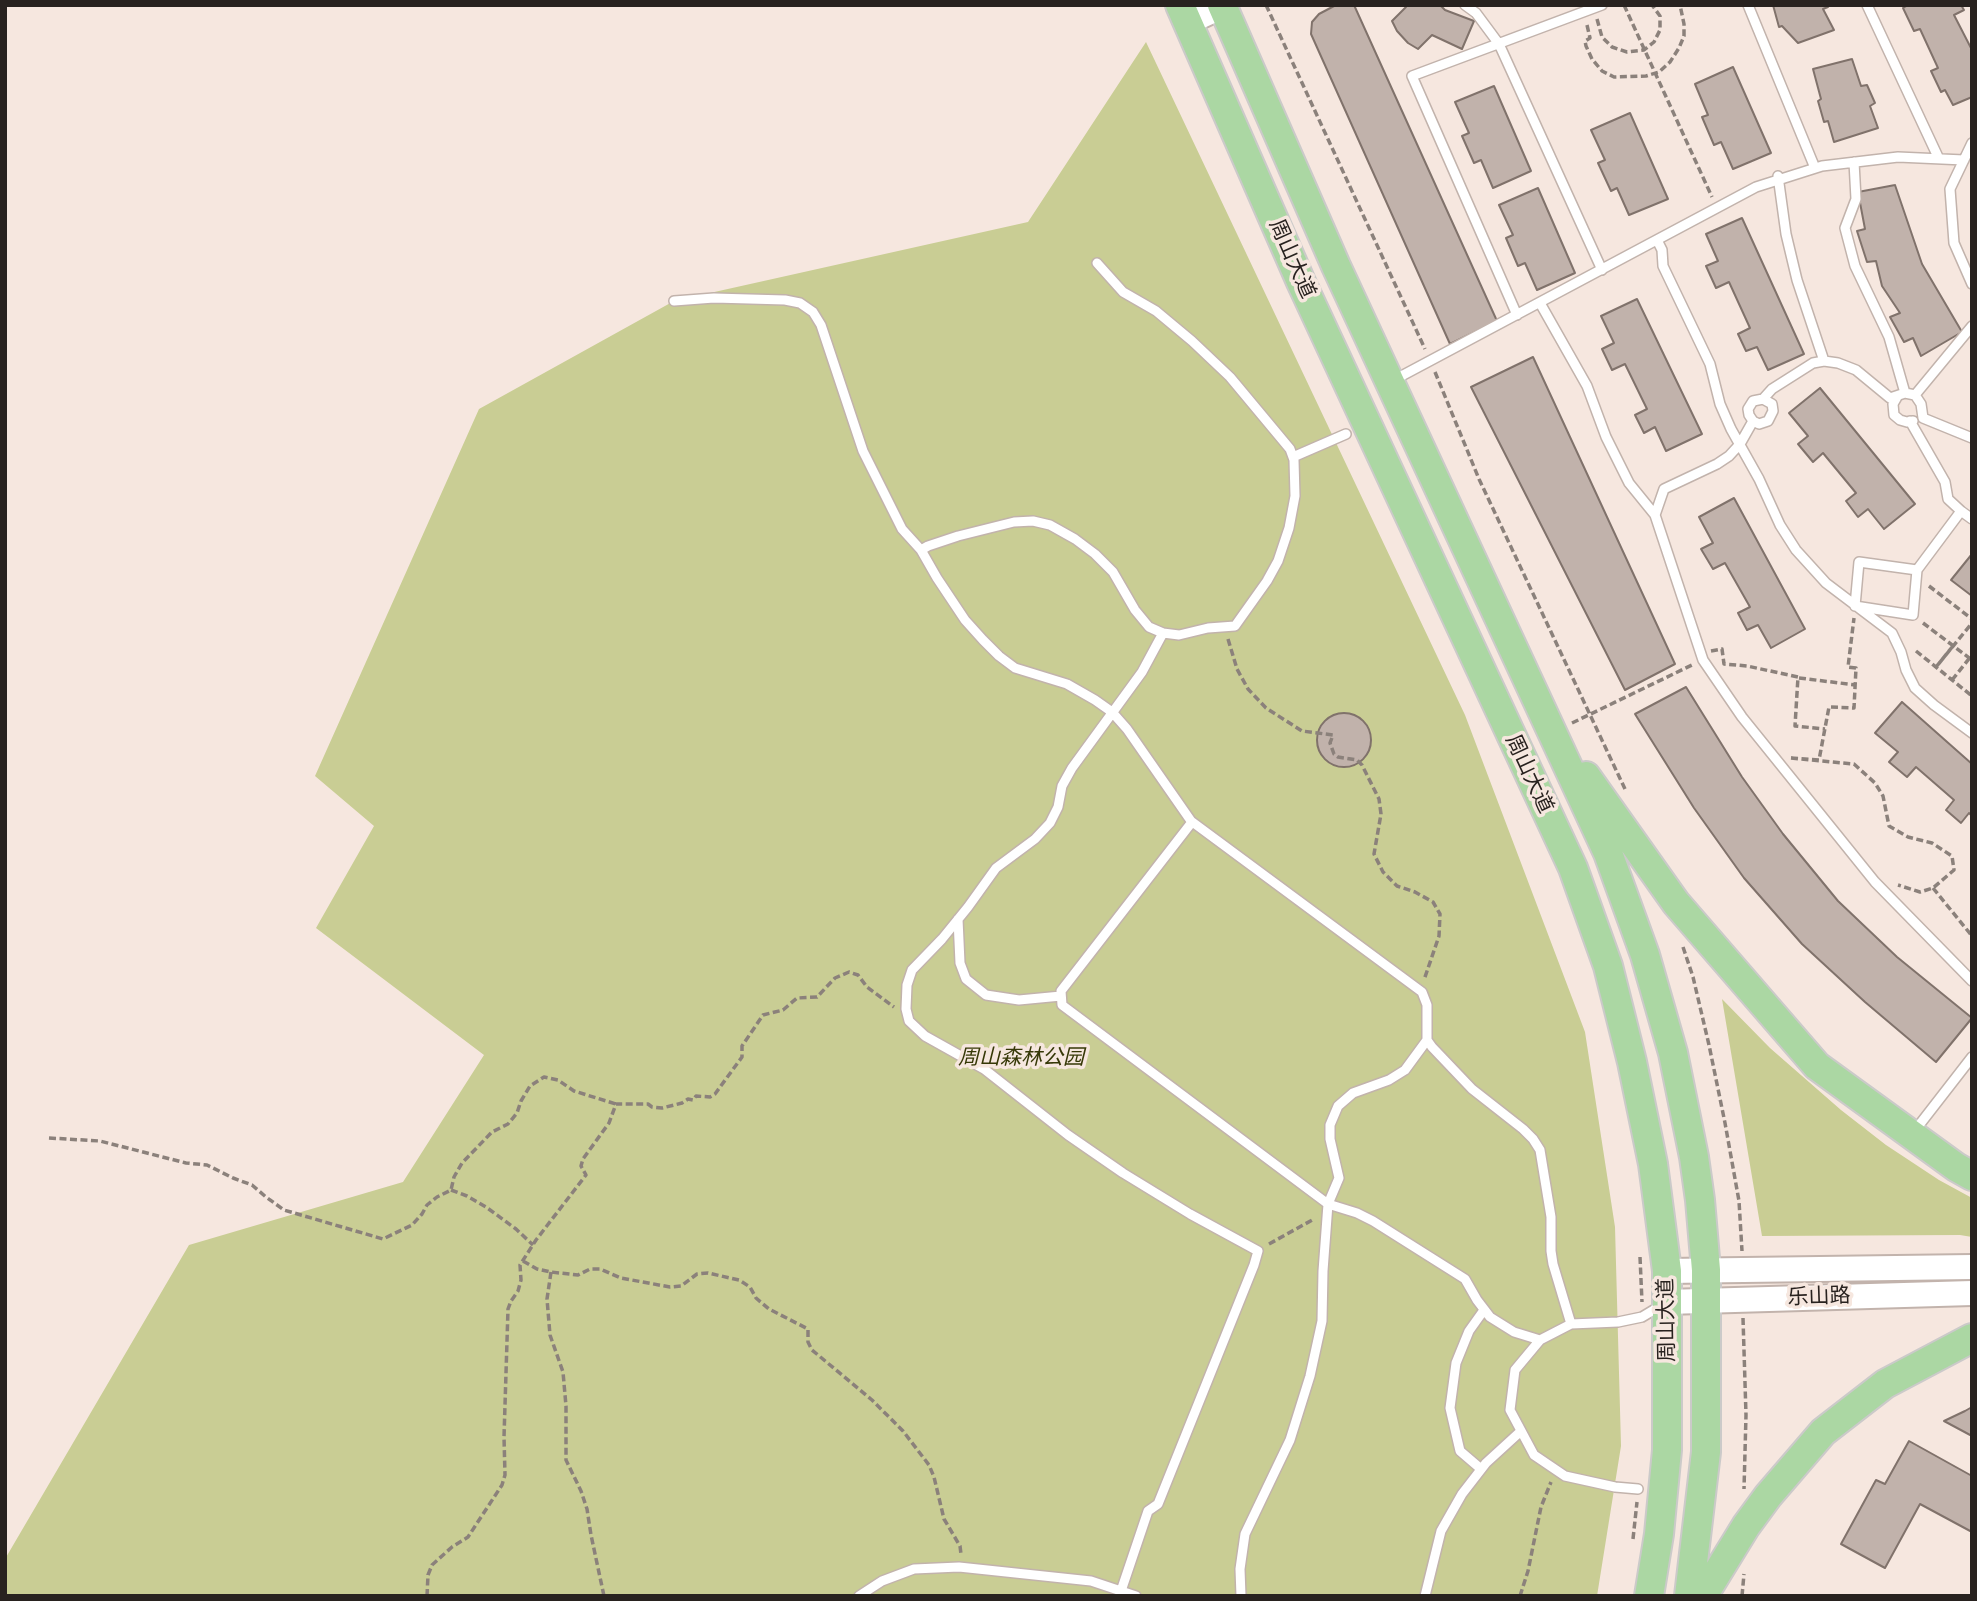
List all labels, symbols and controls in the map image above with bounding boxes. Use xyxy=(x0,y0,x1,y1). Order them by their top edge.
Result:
street label: 周山大道 xyxy=(1263,216,1321,302)
street label: 周山大道 xyxy=(1500,731,1558,817)
park label: 周山森林公园 xyxy=(958,1045,1084,1071)
street label: 周山大道 xyxy=(1654,1278,1680,1362)
street label: 乐山路 xyxy=(1787,1283,1851,1311)

